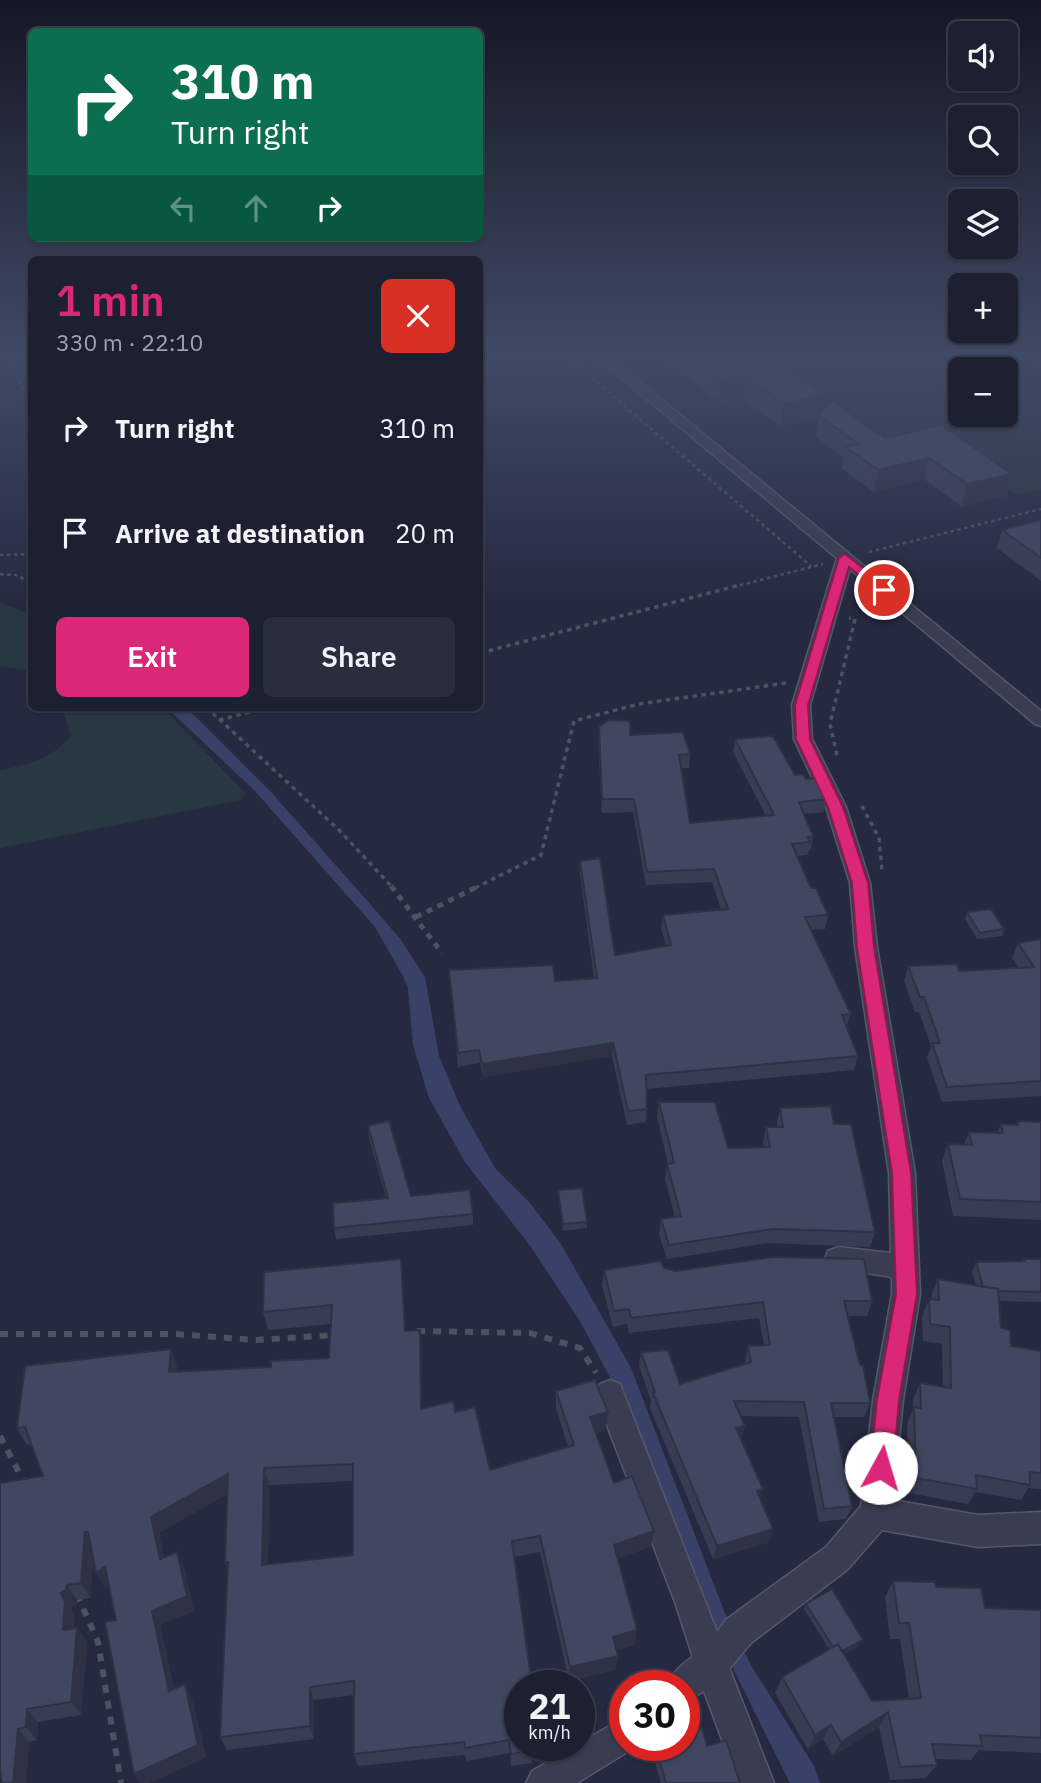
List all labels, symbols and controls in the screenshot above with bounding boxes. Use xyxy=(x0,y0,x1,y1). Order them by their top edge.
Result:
map controls xyxy=(948,21,1018,427)
button: sound xyxy=(948,21,1018,91)
text: 310 m xyxy=(171,49,315,112)
icon: right xyxy=(56,56,147,147)
button: search xyxy=(948,105,1018,175)
text: Turn right xyxy=(171,111,309,153)
icon: left xyxy=(164,189,202,227)
icon: ahead xyxy=(237,189,275,227)
icon: right xyxy=(310,189,348,227)
button: layers xyxy=(948,189,1018,259)
text: 1 min xyxy=(56,273,165,328)
button: + xyxy=(948,273,1018,343)
button: close xyxy=(381,279,455,353)
text: 330 m · 22:10 xyxy=(56,327,203,357)
button: − xyxy=(948,357,1018,427)
icon: right xyxy=(56,409,94,447)
text: Turn right xyxy=(115,411,234,445)
text: 310 m xyxy=(379,411,455,445)
icon: arrive xyxy=(56,514,94,552)
text: Arrive at destination xyxy=(115,516,365,550)
text: 20 m xyxy=(395,516,455,550)
pin xyxy=(854,560,914,620)
icon: arrive xyxy=(865,571,903,609)
button: Exit xyxy=(56,617,249,697)
button: Share xyxy=(263,617,455,697)
position arrow xyxy=(844,1431,918,1505)
speed limit sign: 30 xyxy=(609,1670,700,1761)
text: 21 xyxy=(528,1683,571,1729)
text: km/h xyxy=(528,1721,571,1744)

